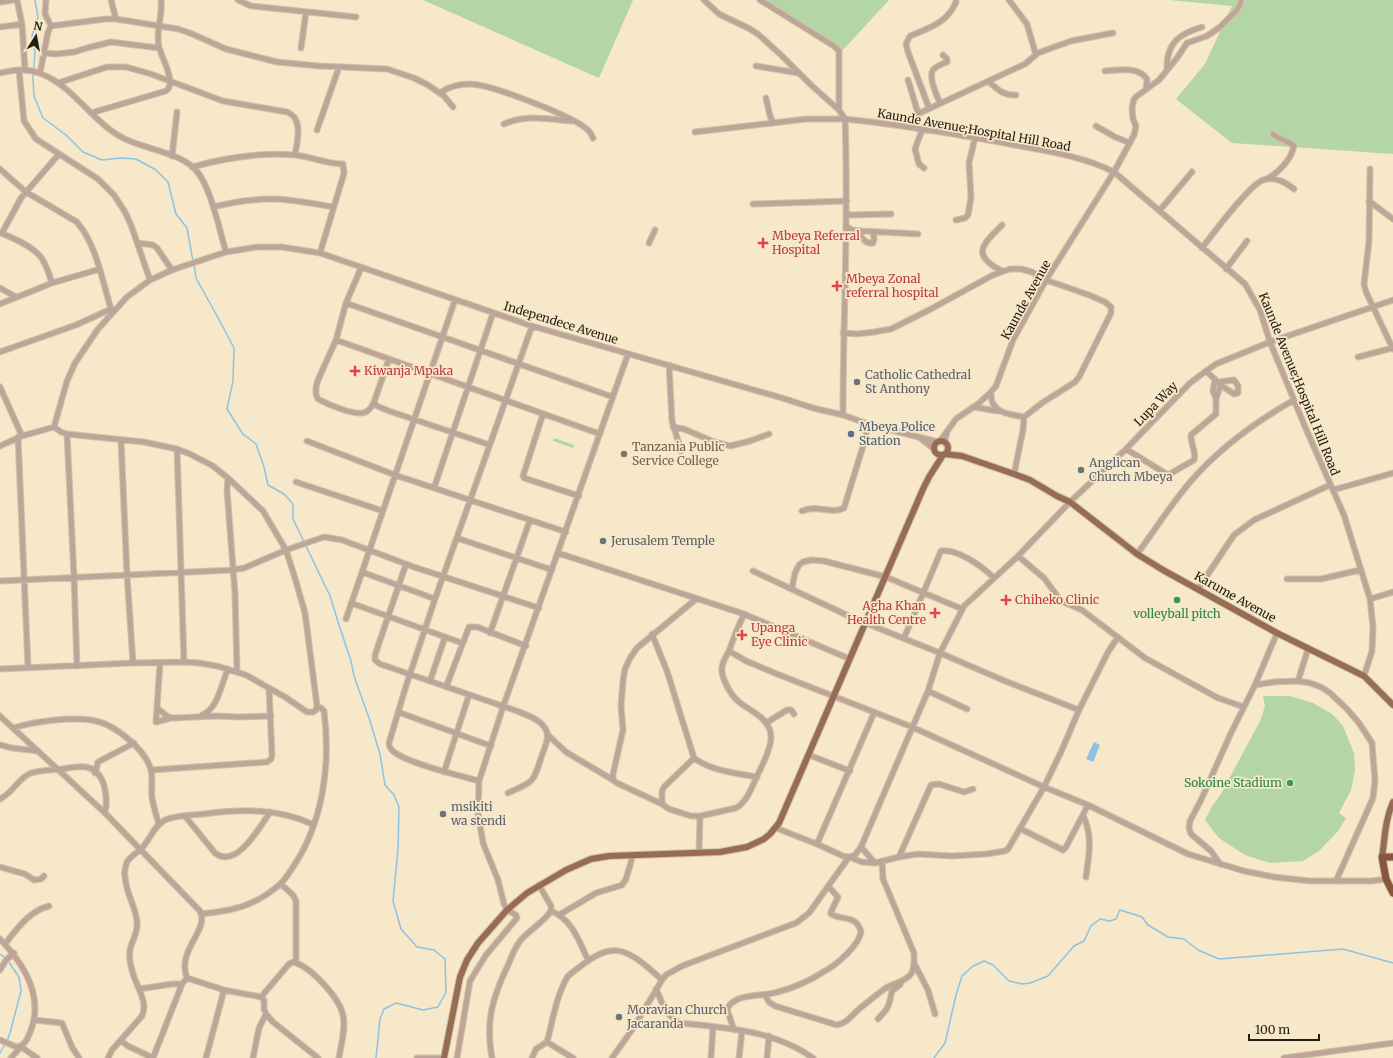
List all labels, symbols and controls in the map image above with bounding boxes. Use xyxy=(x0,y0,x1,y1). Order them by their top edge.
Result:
north arrow xyxy=(16,16,56,56)
text: N xyxy=(32,18,44,34)
street label: Kaunde Avenue;Hospital Hill Road xyxy=(876,105,1072,154)
place label: Mbeya Referral Hospital xyxy=(772,228,860,257)
marker: Mbeya Referral Hospital xyxy=(757,237,769,249)
street label: Kaunde Avenue xyxy=(997,257,1054,342)
place label: Mbeya Zonal referral hospital xyxy=(846,271,939,300)
marker: Mbeya Zonal referral hospital xyxy=(831,280,843,292)
street label: Kaunde Avenue;Hospital Hill Road xyxy=(1256,290,1343,477)
street label: Independece Avenue xyxy=(502,298,620,347)
place label: Kiwanja Mpaka xyxy=(364,363,454,378)
marker: Kiwanja Mpaka xyxy=(349,365,361,377)
place label: Catholic Cathedral St Anthony xyxy=(865,367,971,396)
marker: Catholic Cathedral St Anthony xyxy=(852,377,862,387)
street label: Lupa Way xyxy=(1131,378,1181,429)
place label: Mbeya Police Station xyxy=(859,419,935,448)
marker: Mbeya Police Station xyxy=(846,429,856,439)
place label: Tanzania Public Service College xyxy=(632,439,725,468)
marker: Tanzania Public Service College xyxy=(619,449,629,459)
place label: Anglican Church Mbeya xyxy=(1088,455,1173,484)
marker: Anglican Church Mbeya xyxy=(1076,465,1086,475)
place label: Jerusalem Temple xyxy=(610,533,715,548)
marker: Jerusalem Temple xyxy=(598,536,608,546)
street label: Karume Avenue xyxy=(1192,568,1279,625)
place label: Chiheko Clinic xyxy=(1015,592,1099,607)
marker: Chiheko Clinic xyxy=(1000,594,1012,606)
marker: volleyball pitch xyxy=(1172,595,1182,605)
place label: Agha Khan Health Centre xyxy=(847,598,926,627)
place label: volleyball pitch xyxy=(1132,606,1221,621)
marker: Agha Khan Health Centre xyxy=(929,607,941,619)
place label: Upanga Eye Clinic xyxy=(751,620,808,649)
marker: Upanga Eye Clinic xyxy=(736,629,748,641)
place label: Sokoine Stadium xyxy=(1184,775,1282,790)
marker: Sokoine Stadium xyxy=(1285,778,1295,788)
place label: msikiti wa stendi xyxy=(450,799,506,828)
marker: msikiti wa stendi xyxy=(438,809,448,819)
place label: Moravian Church Jacaranda xyxy=(626,1002,727,1031)
marker: Moravian Church Jacaranda xyxy=(614,1012,624,1022)
scale bar xyxy=(1249,1016,1319,1042)
text: 100 m xyxy=(1255,1022,1290,1037)

